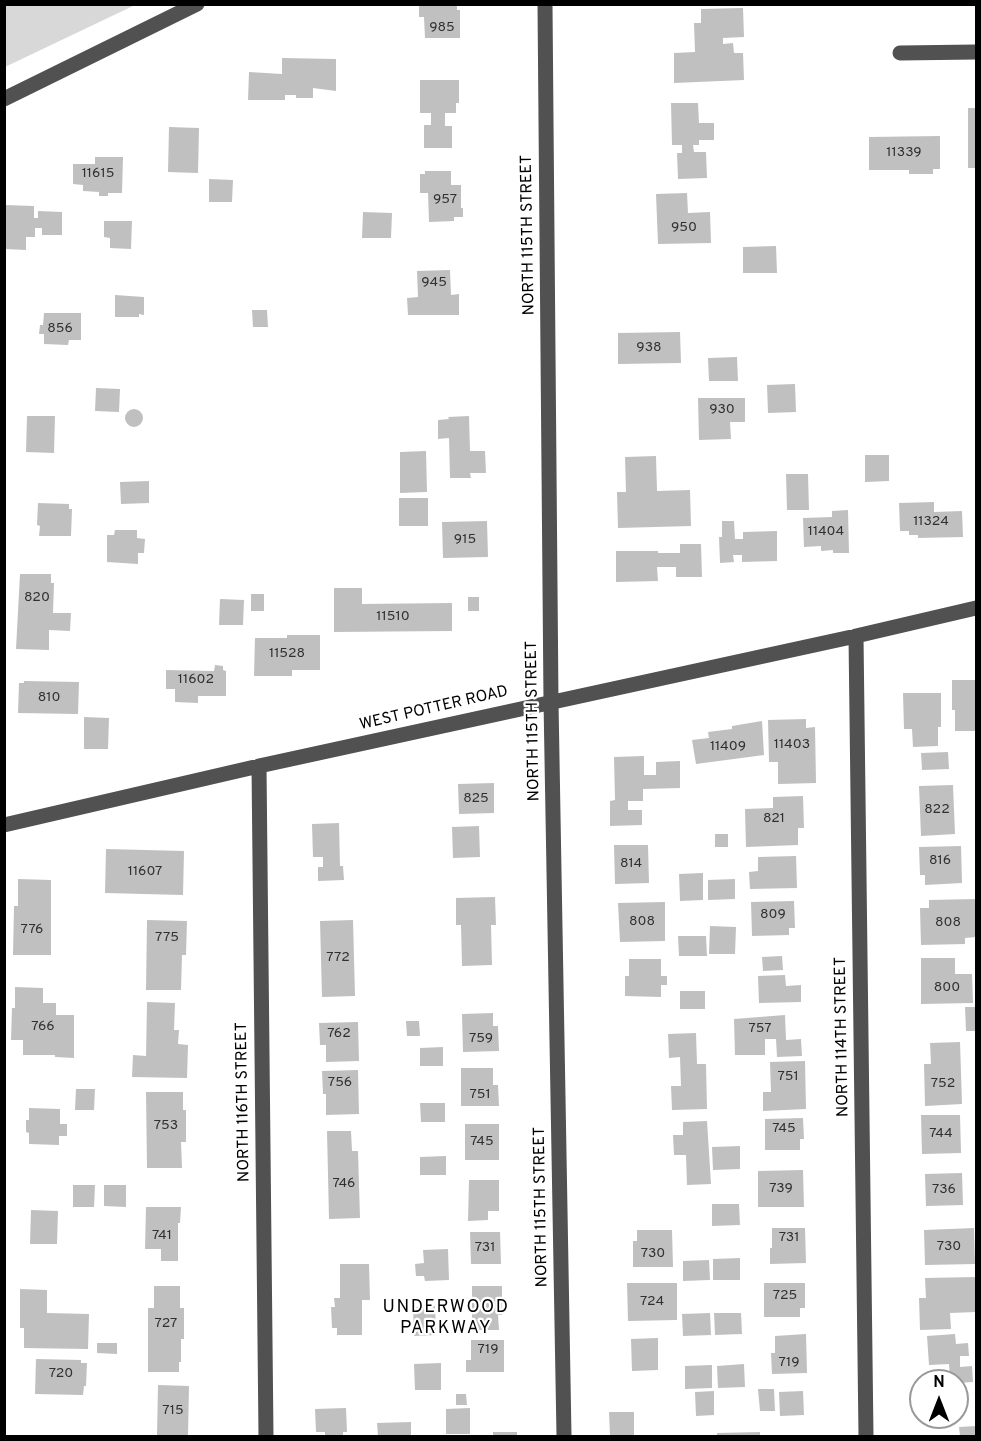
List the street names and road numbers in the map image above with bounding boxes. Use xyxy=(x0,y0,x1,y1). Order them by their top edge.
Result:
street label: NORTH 115TH STREET xyxy=(518,154,540,316)
street label: NORTH 115TH STREET xyxy=(523,640,545,802)
street label: WEST POTTER ROAD xyxy=(358,683,510,735)
street label: NORTH 114TH STREET xyxy=(832,957,854,1117)
street label: NORTH 116TH STREET xyxy=(233,1022,255,1182)
street label: NORTH 115TH STREET xyxy=(531,1126,553,1288)

